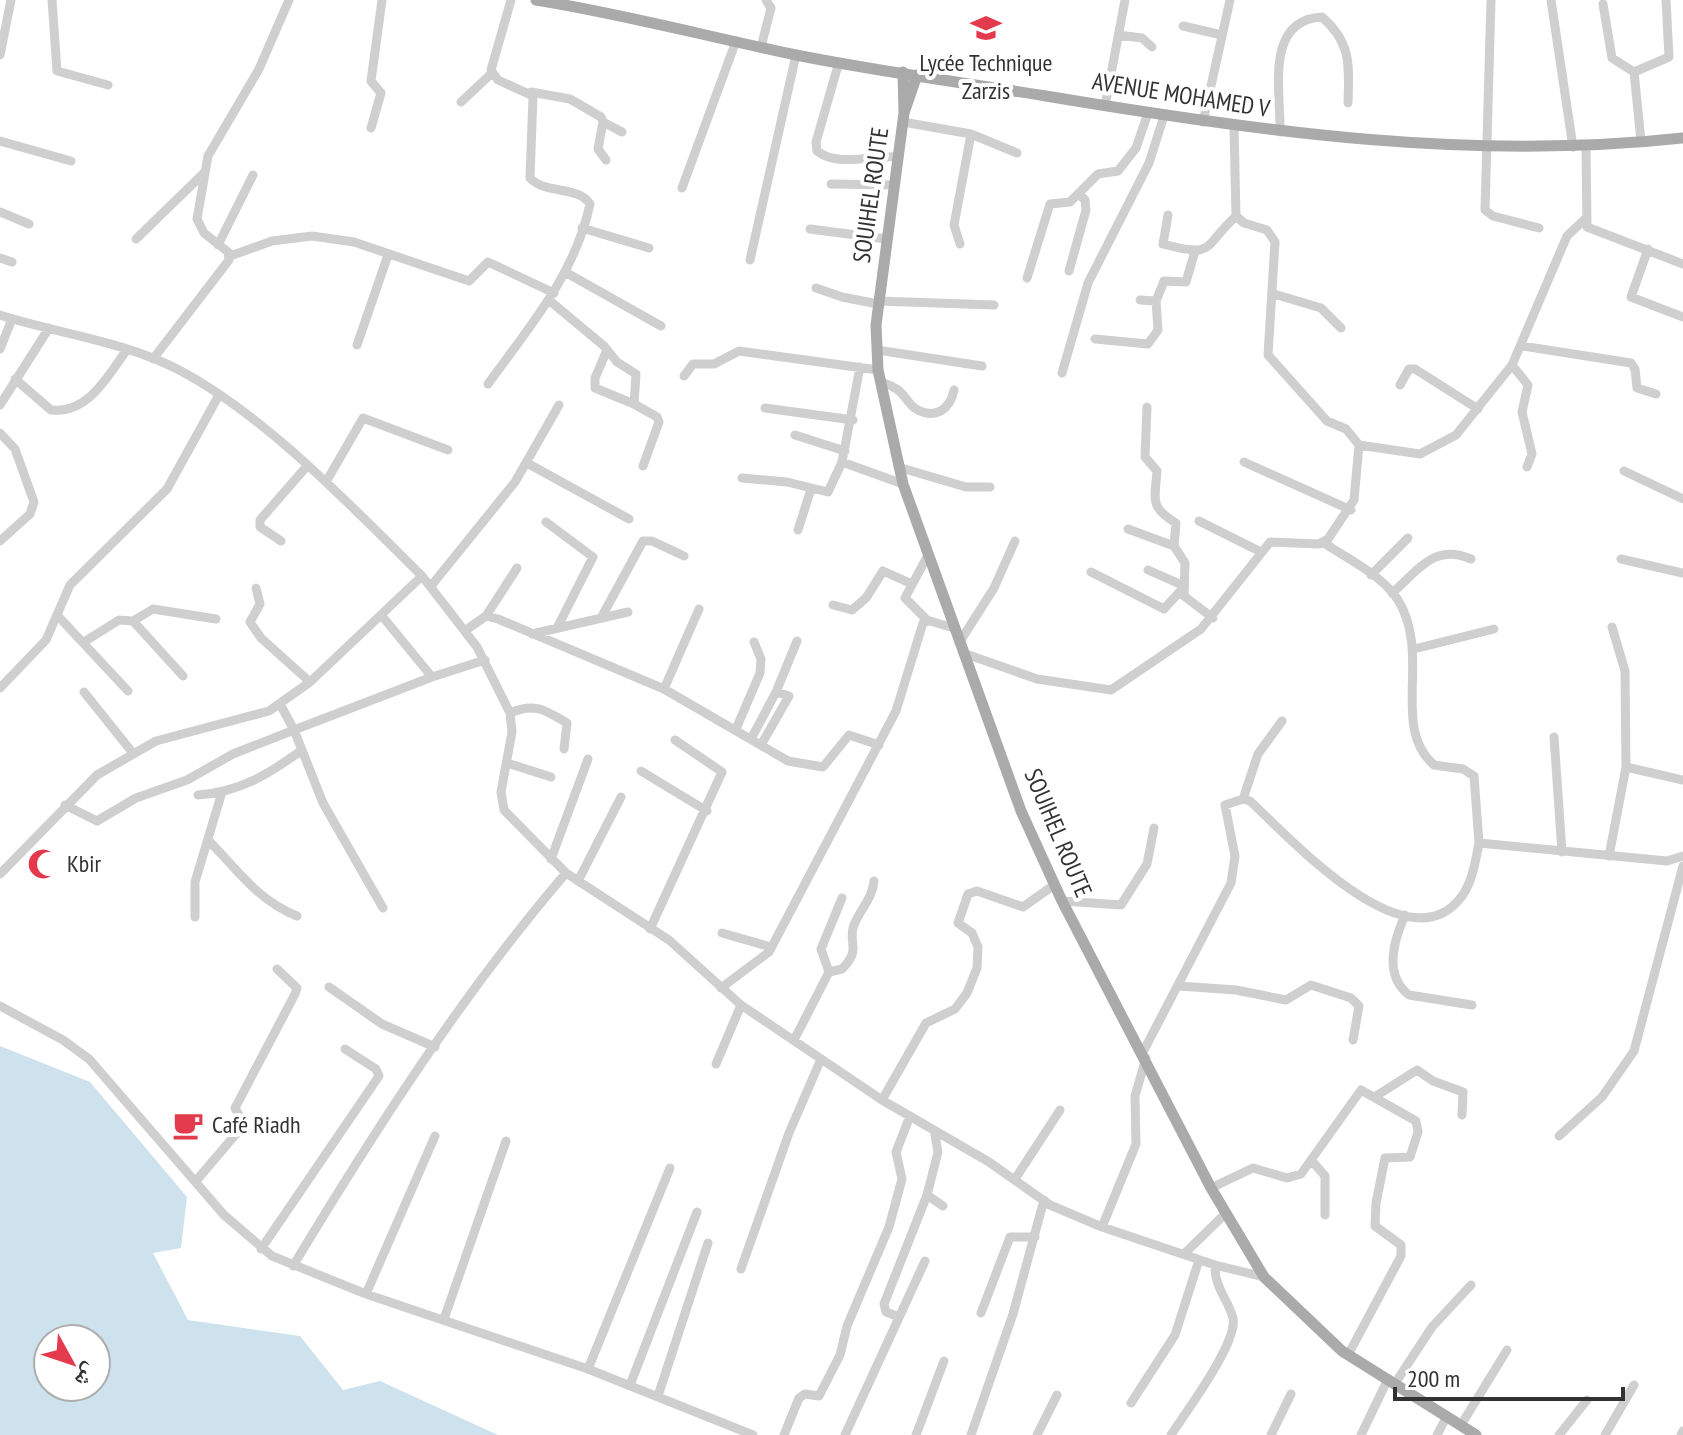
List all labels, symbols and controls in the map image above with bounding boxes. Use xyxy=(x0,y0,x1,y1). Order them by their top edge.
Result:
school or university icon: Lycée Technique Zarzis xyxy=(969,11,1003,45)
place label: Lycée Technique Zarzis xyxy=(920,47,1052,106)
street label: AVENUE MOHAMED V xyxy=(1090,65,1273,124)
street label: SOUIHEL ROUTE xyxy=(846,125,895,265)
street label: SOUIHEL ROUTE xyxy=(1018,764,1099,902)
mosque icon: Kbir xyxy=(26,847,60,881)
place label: Kbir xyxy=(67,848,101,879)
cafe icon: Café Riadh xyxy=(171,1108,205,1142)
place label: Café Riadh xyxy=(212,1109,301,1140)
north arrow xyxy=(32,1323,112,1403)
scale bar xyxy=(1395,1351,1623,1401)
text: ش xyxy=(69,1358,106,1394)
text: 200 m xyxy=(1407,1363,1460,1394)

